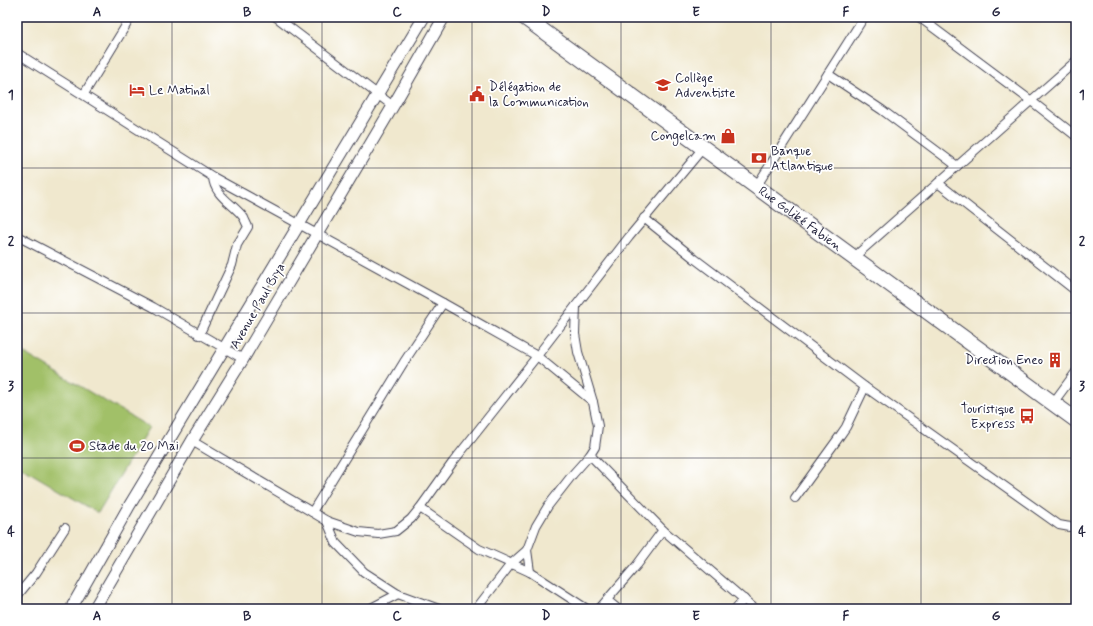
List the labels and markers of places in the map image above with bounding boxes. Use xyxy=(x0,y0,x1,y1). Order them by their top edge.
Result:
place label: Collège Adventiste xyxy=(675,70,736,102)
school or university icon: Collège Adventiste xyxy=(654,76,672,94)
place label: Délégation de la Communication xyxy=(489,79,589,111)
hotel icon: Le Matinal xyxy=(128,81,146,99)
place label: Le Matinal xyxy=(149,82,210,99)
public building icon: Délégation de la Communication xyxy=(468,85,486,103)
shop icon: Congelcam xyxy=(719,127,737,145)
place label: Congelcam xyxy=(651,128,716,146)
place label: Banque Atlantique xyxy=(771,143,833,175)
bank icon: Banque Atlantique xyxy=(750,149,768,167)
building icon: Direction Eneo xyxy=(1046,351,1064,369)
place label: Direction Eneo xyxy=(965,352,1043,369)
place label: Touristique Express xyxy=(961,401,1015,433)
bus stop icon: Touristique Express xyxy=(1018,407,1036,425)
sports icon: Stade du 20 Mai xyxy=(68,437,86,455)
place label: Stade du 20 Mai xyxy=(89,438,179,455)

